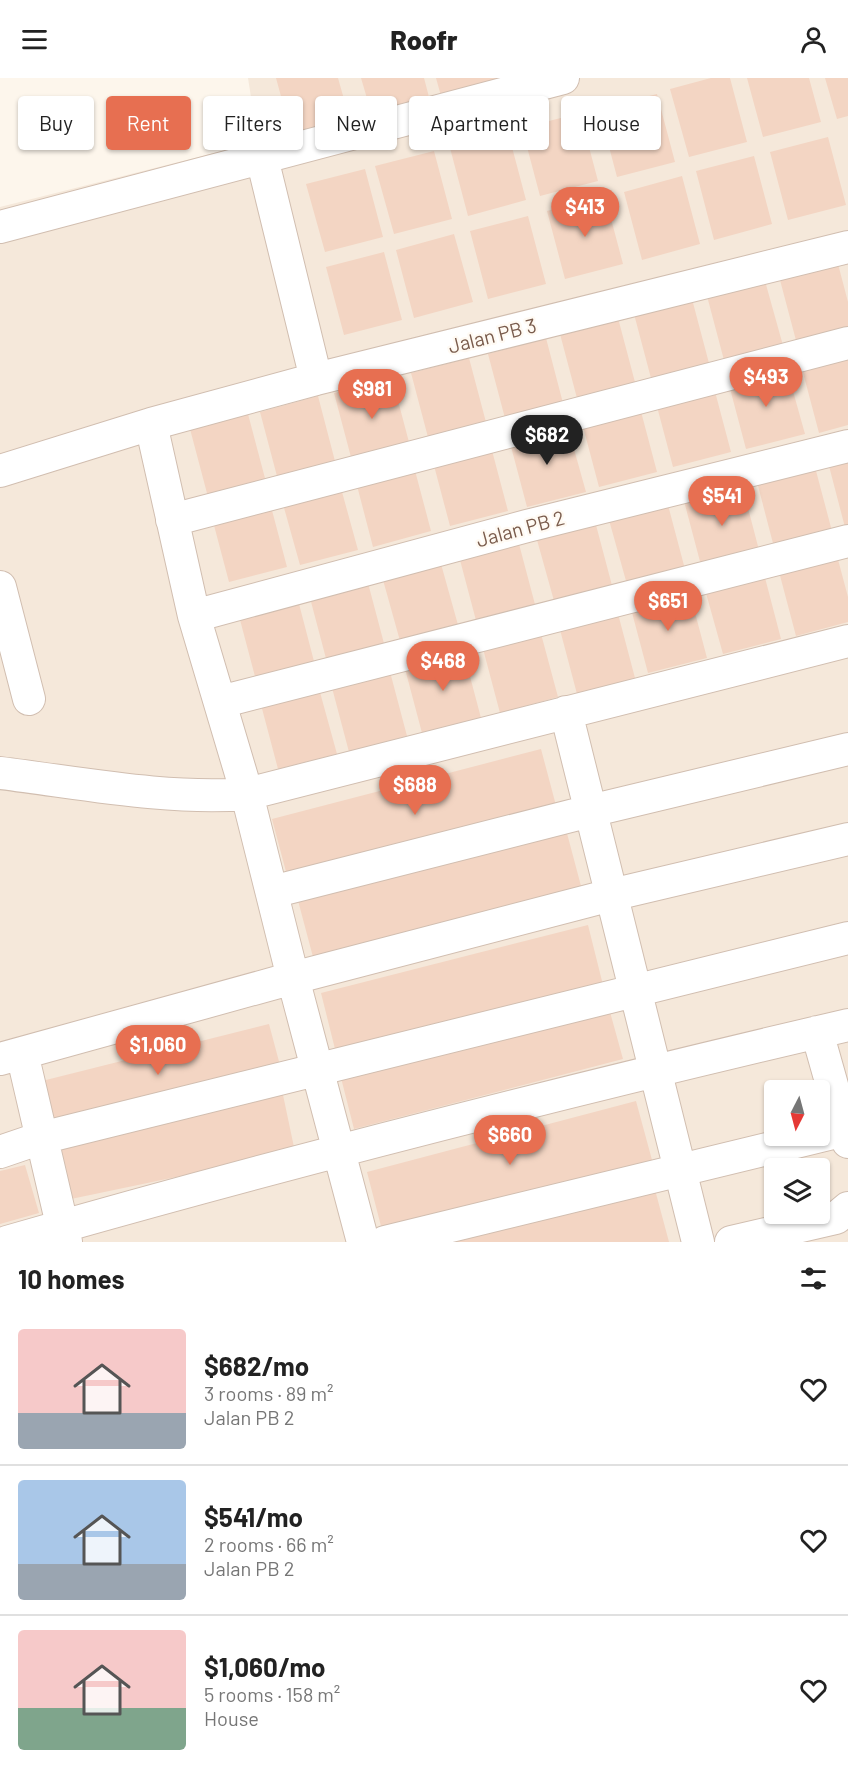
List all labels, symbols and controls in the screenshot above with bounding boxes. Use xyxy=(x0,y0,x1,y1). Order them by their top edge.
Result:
icon: menu xyxy=(18,23,51,56)
text: Roofr xyxy=(390,23,458,55)
icon: person xyxy=(797,23,830,56)
chip: Buy xyxy=(18,96,94,150)
chip: Rent xyxy=(106,96,191,150)
chip: Filters xyxy=(203,96,303,150)
chip: New xyxy=(315,96,397,150)
chip: Apartment xyxy=(409,96,549,150)
chip: House xyxy=(561,96,661,150)
pin: $413 xyxy=(549,187,621,238)
text: $413 xyxy=(565,194,605,218)
street label: Jalan PB 3 xyxy=(445,312,539,358)
pin: $493 xyxy=(730,357,802,408)
text: $493 xyxy=(744,364,788,388)
pin: $981 xyxy=(336,369,408,420)
text: $981 xyxy=(352,376,392,400)
pin: $682 xyxy=(511,415,583,466)
text: $682 xyxy=(525,422,569,446)
pin: $541 xyxy=(686,476,758,527)
text: $541 xyxy=(702,483,742,507)
street label: Jalan PB 2 xyxy=(473,505,567,551)
pin: $651 xyxy=(632,581,704,632)
text: $651 xyxy=(648,588,688,612)
pin: $468 xyxy=(407,641,479,692)
text: $468 xyxy=(420,648,466,672)
pin: $688 xyxy=(379,765,451,816)
text: $688 xyxy=(393,772,437,796)
pin: $1,060 xyxy=(109,1025,207,1076)
text: $1,060 xyxy=(130,1032,186,1056)
north arrow xyxy=(764,1080,830,1146)
map controls xyxy=(764,1080,830,1224)
pin: $660 xyxy=(474,1115,546,1166)
text: $660 xyxy=(488,1122,532,1146)
button: layers xyxy=(764,1158,830,1224)
icon: filters xyxy=(797,1262,830,1295)
text: 10 homes xyxy=(18,1263,125,1294)
text: $682/mo xyxy=(204,1350,309,1381)
icon: home xyxy=(66,1353,138,1425)
icon: heart xyxy=(797,1373,830,1406)
text: 3 rooms · 89 m² xyxy=(204,1381,334,1405)
text: Jalan PB 2 xyxy=(204,1405,294,1429)
text: $541/mo xyxy=(204,1501,303,1532)
icon: home xyxy=(66,1504,138,1576)
icon: heart xyxy=(797,1524,830,1557)
text: 2 rooms · 66 m² xyxy=(204,1532,334,1556)
text: Jalan PB 2 xyxy=(204,1556,294,1580)
text: $1,060/mo xyxy=(204,1651,326,1682)
icon: home xyxy=(66,1654,138,1726)
icon: heart xyxy=(797,1674,830,1707)
text: 5 rooms · 158 m² xyxy=(204,1682,340,1706)
text: House xyxy=(204,1706,259,1730)

